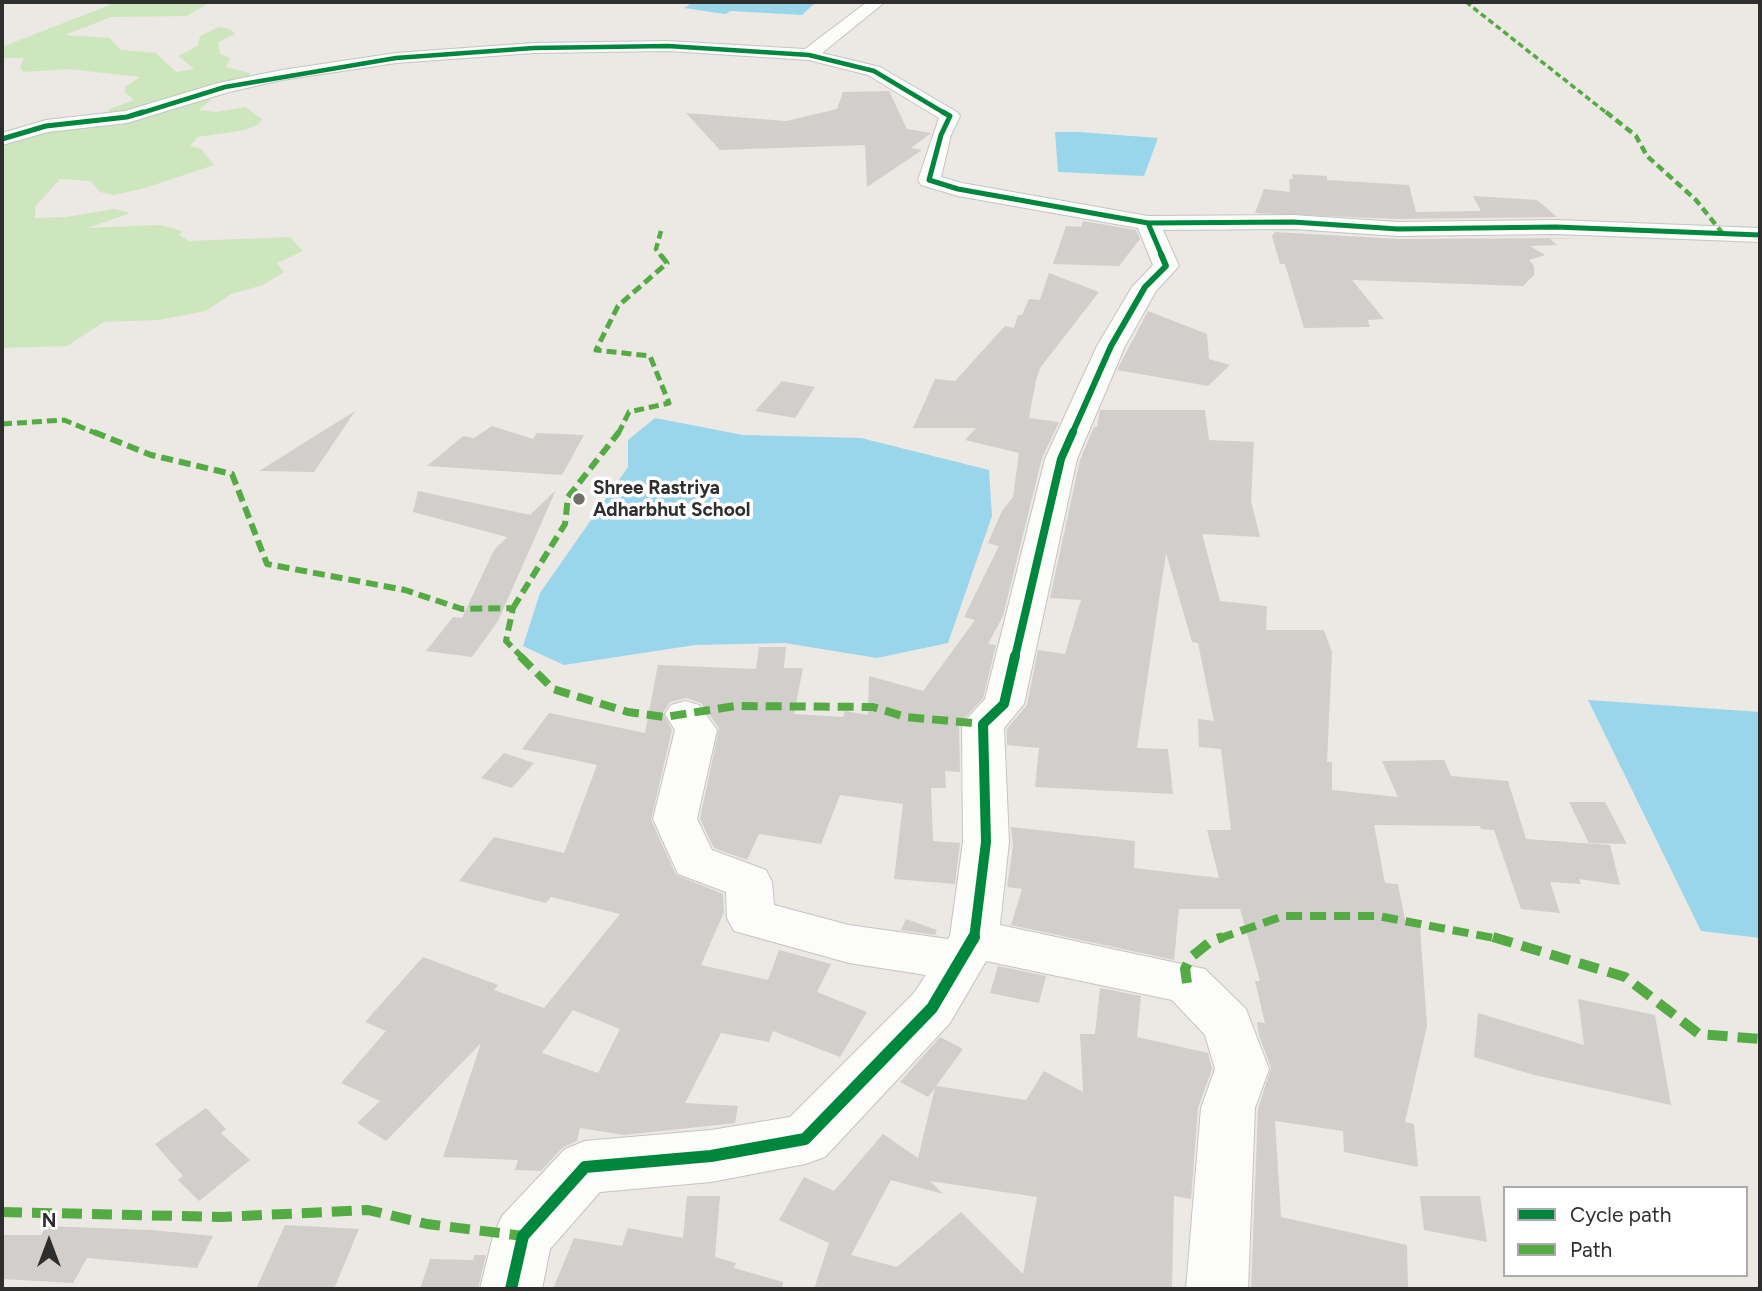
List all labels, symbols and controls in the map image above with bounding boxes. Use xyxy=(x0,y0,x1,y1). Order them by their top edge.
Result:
place label: Shree Rastriya Adharbhut School xyxy=(593,477,750,521)
marker: Shree Rastriya Adharbhut School xyxy=(571,491,587,507)
legend xyxy=(1503,1186,1748,1277)
text: Cycle path xyxy=(1570,1202,1671,1227)
north arrow xyxy=(14,1207,84,1277)
text: N xyxy=(42,1209,56,1232)
text: Path xyxy=(1570,1237,1612,1262)

